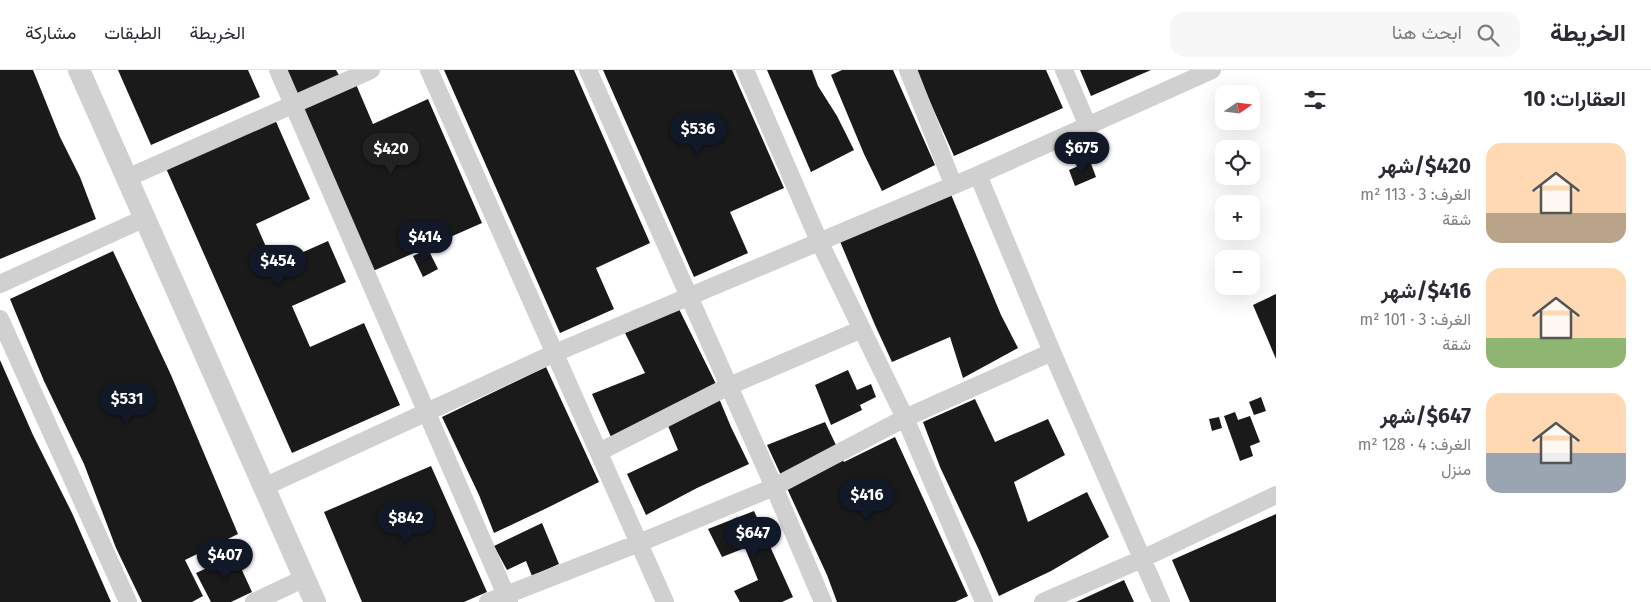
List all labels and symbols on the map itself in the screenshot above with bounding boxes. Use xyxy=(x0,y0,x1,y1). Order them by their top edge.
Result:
north arrow xyxy=(1215,85,1260,130)
pin: $536 xyxy=(668,112,728,155)
pin: $420 xyxy=(361,132,421,175)
pin: $675 xyxy=(1052,132,1112,174)
pin: $414 xyxy=(395,220,455,263)
pin: $454 xyxy=(248,244,308,287)
pin: $531 xyxy=(97,382,157,425)
pin: $416 xyxy=(837,478,897,521)
pin: $842 xyxy=(376,502,436,544)
pin: $647 xyxy=(723,516,783,559)
pin: $407 xyxy=(195,538,255,581)

